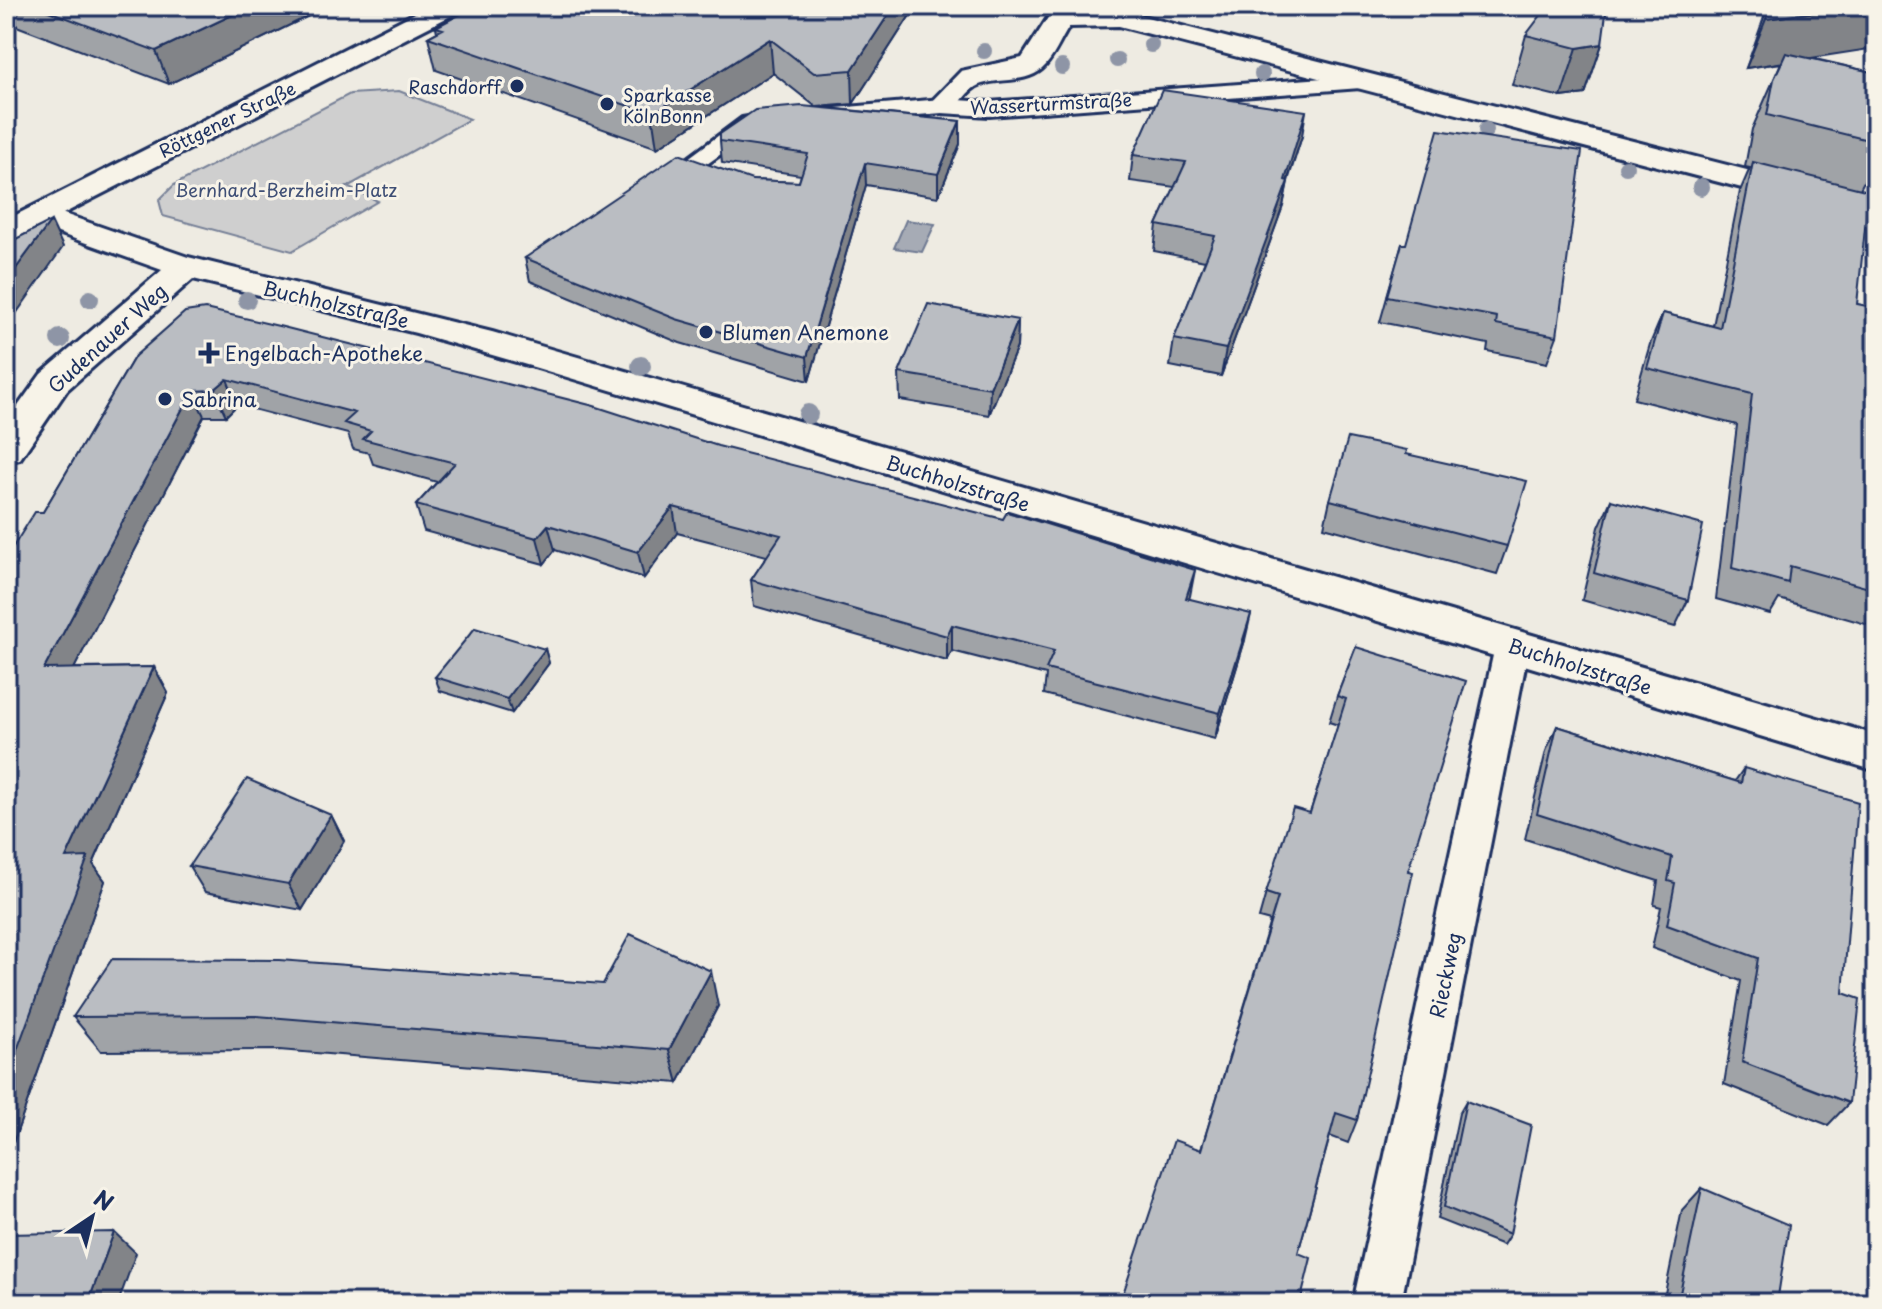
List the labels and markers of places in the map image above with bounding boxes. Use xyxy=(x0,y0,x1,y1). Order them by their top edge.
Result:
place label: Raschdorff xyxy=(408,73,503,100)
marker: Raschdorff xyxy=(508,77,526,95)
place label: Sparkasse KölnBonn xyxy=(623,81,712,129)
marker: Sparkasse KölnBonn xyxy=(598,95,616,113)
place label: Blumen Anemone xyxy=(722,317,889,347)
marker: Blumen Anemone xyxy=(697,323,715,341)
place label: Engelbach-Apotheke xyxy=(225,338,423,368)
marker: Engelbach-Apotheke xyxy=(200,344,218,362)
place label: Sabrina xyxy=(181,384,257,414)
marker: Sabrina xyxy=(156,390,174,408)

